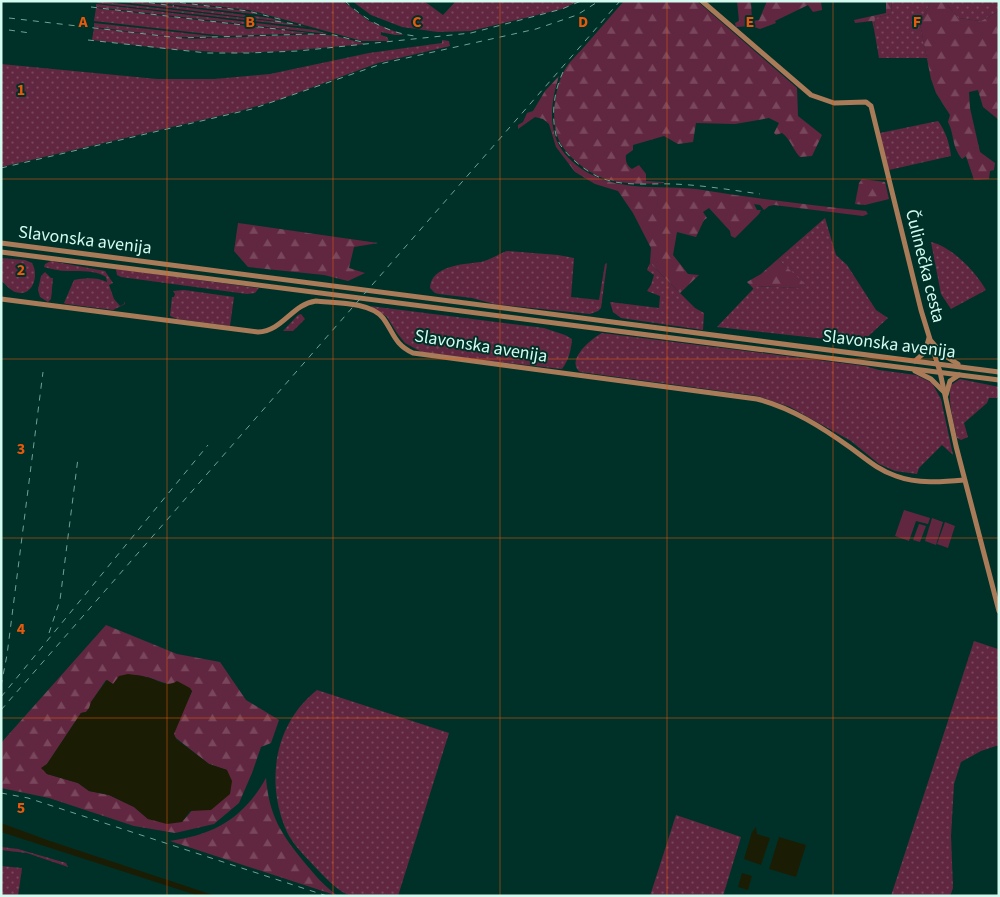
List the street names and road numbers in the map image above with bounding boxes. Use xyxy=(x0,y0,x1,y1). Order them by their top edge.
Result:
street label: Čulinečka cesta xyxy=(899,207,951,325)
street label: Slavonska avenija xyxy=(17,219,153,261)
street label: Slavonska avenija xyxy=(413,323,549,369)
street label: Slavonska avenija xyxy=(821,323,957,365)

